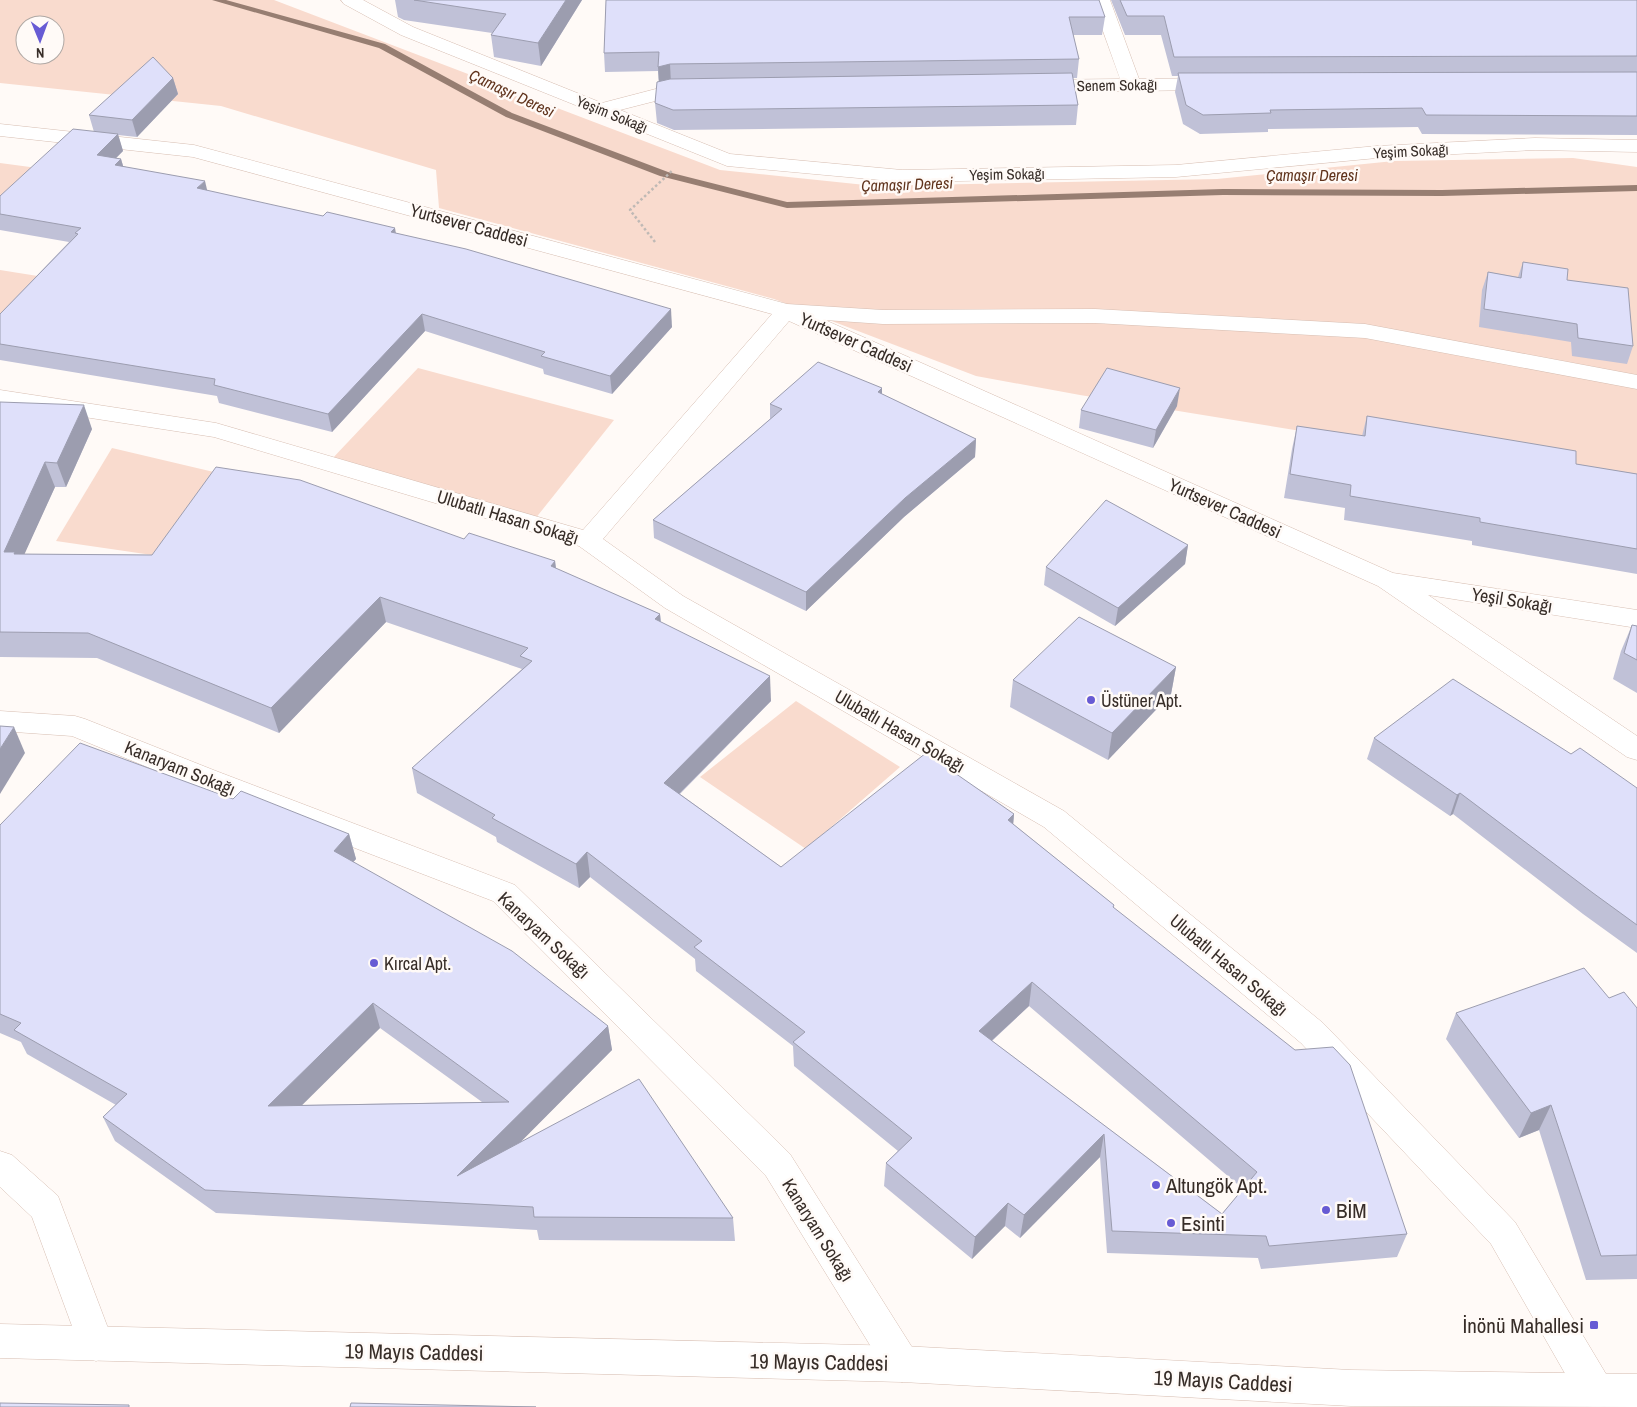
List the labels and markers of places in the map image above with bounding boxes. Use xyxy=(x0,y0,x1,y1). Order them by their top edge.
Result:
place label: Üstüner Apt. xyxy=(1101,688,1182,713)
marker: Üstüner Apt. xyxy=(1085,694,1097,706)
place label: Kırcal Apt. xyxy=(384,951,451,976)
marker: Kırcal Apt. xyxy=(368,957,380,969)
place label: Altungök Apt. xyxy=(1165,1171,1268,1200)
marker: Altungök Apt. xyxy=(1150,1179,1162,1191)
place label: BİM xyxy=(1336,1196,1367,1225)
marker: BİM xyxy=(1320,1204,1332,1216)
place label: Esinti xyxy=(1181,1209,1225,1238)
marker: Esinti xyxy=(1165,1217,1177,1229)
place label: İnönü Mahallesi xyxy=(1462,1311,1584,1340)
marker: İnönü Mahallesi xyxy=(1588,1319,1600,1331)

